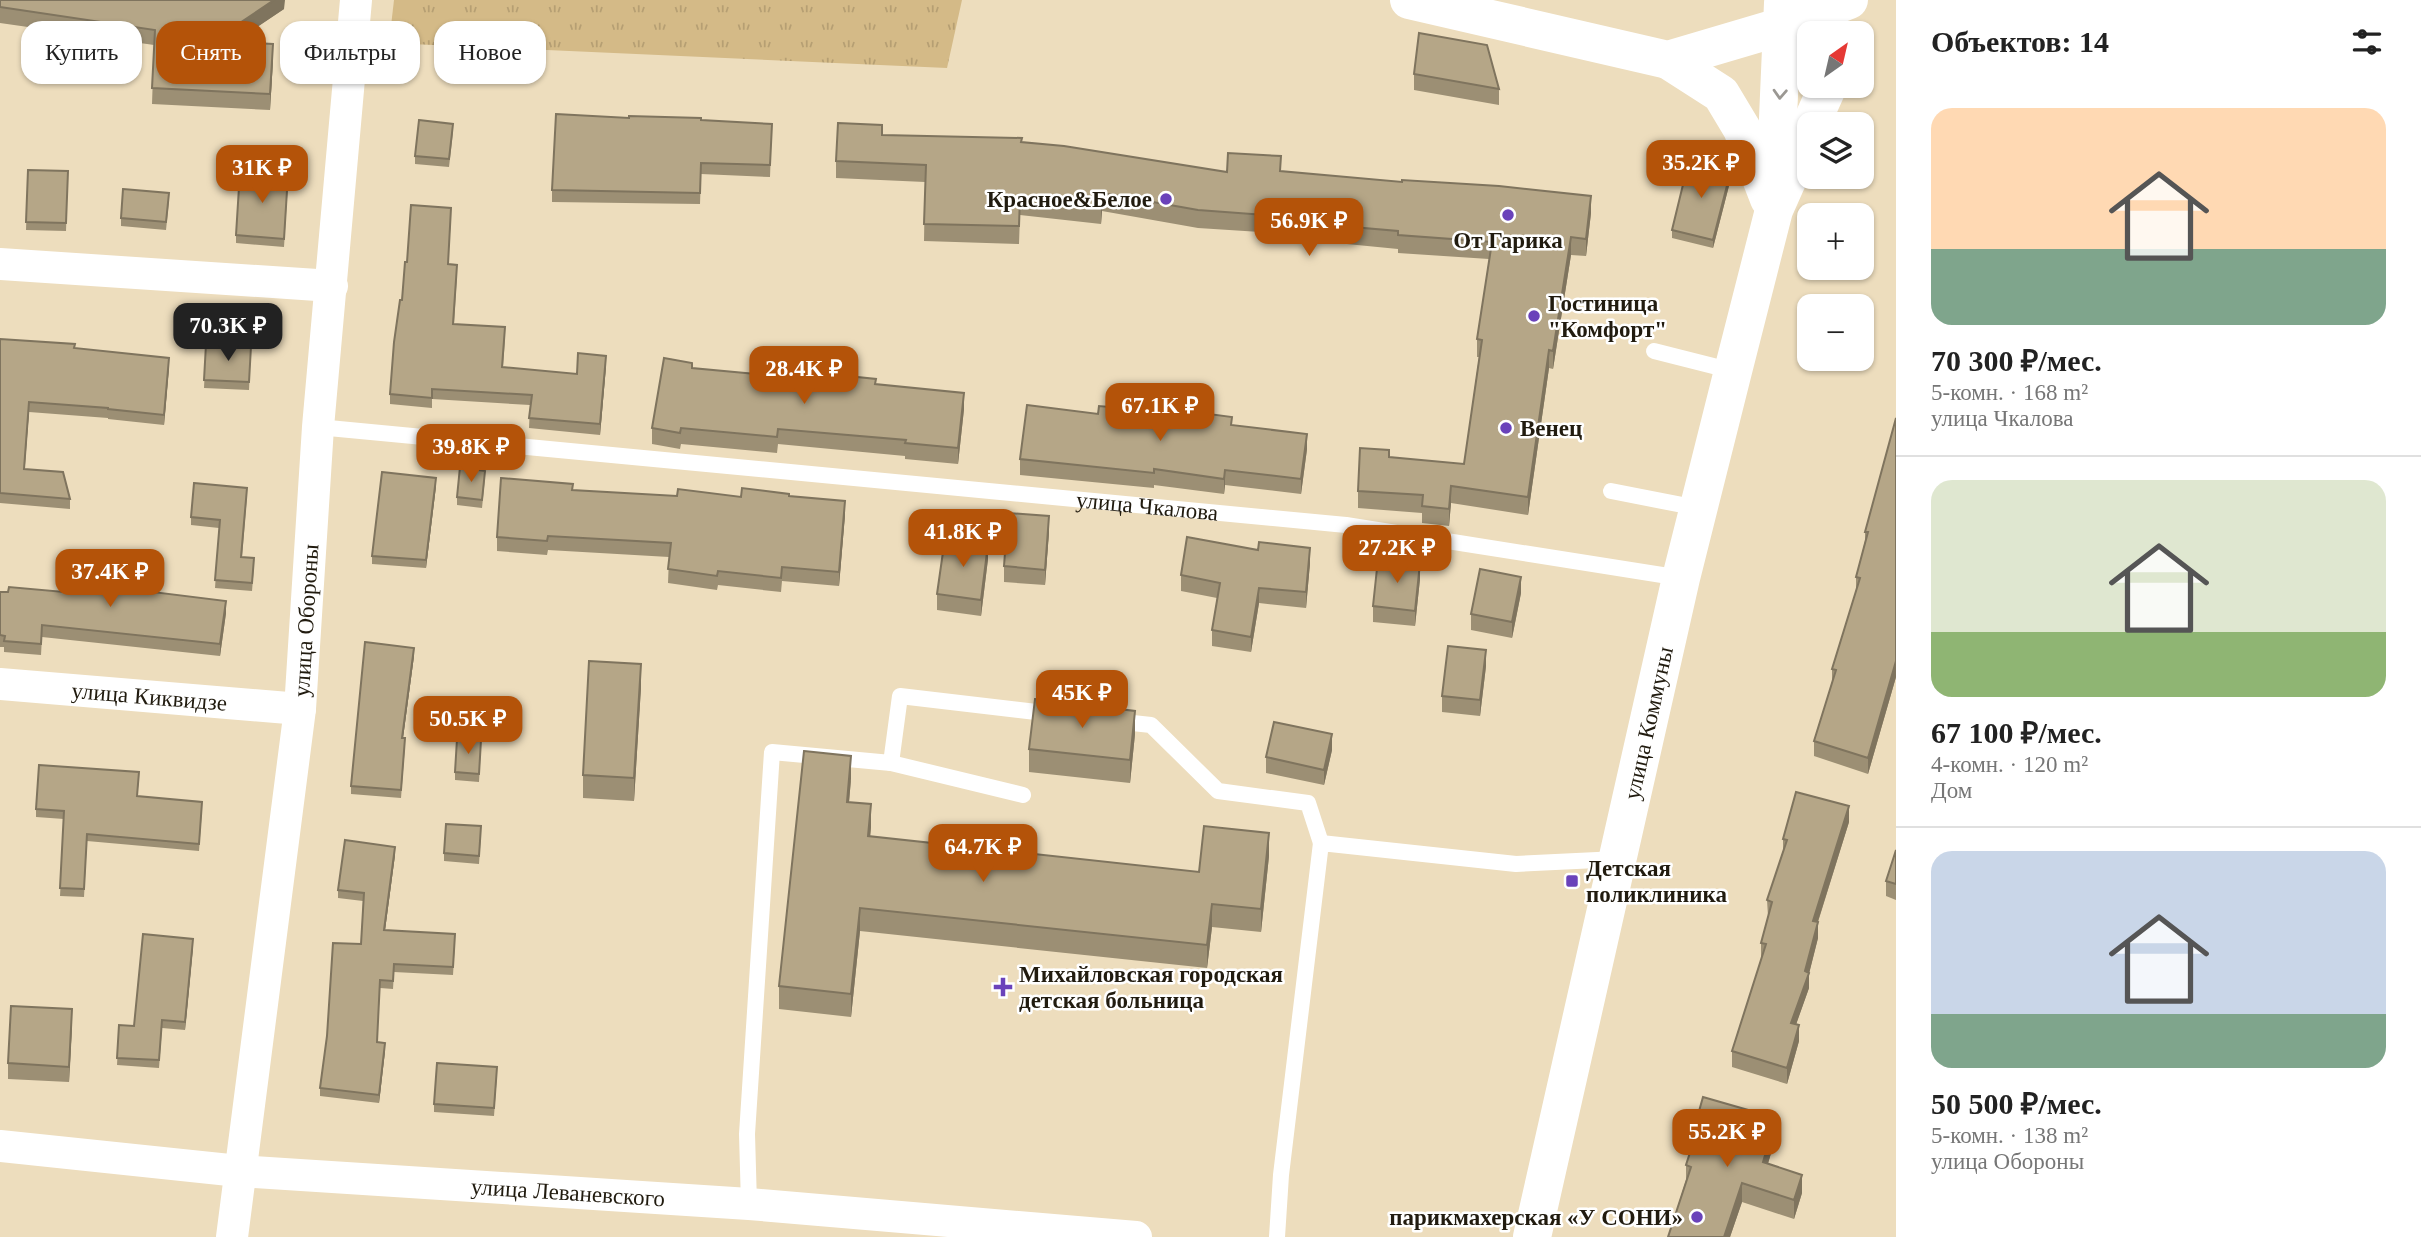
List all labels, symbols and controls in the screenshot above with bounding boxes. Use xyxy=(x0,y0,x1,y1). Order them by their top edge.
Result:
chip: Купить xyxy=(21,21,142,84)
chip: Снять xyxy=(156,21,266,84)
chip: Фильтры xyxy=(280,21,420,84)
chip: Новое xyxy=(434,21,546,84)
north arrow xyxy=(1797,21,1874,98)
map controls xyxy=(1797,21,1874,371)
icon: filters xyxy=(2348,23,2386,61)
text: Объектов: 14 xyxy=(1931,25,2109,58)
one-way arrow xyxy=(1772,89,1787,100)
button: layers xyxy=(1797,112,1874,189)
pin: 35.2K ₽ xyxy=(1636,140,1766,200)
pin: 31K ₽ xyxy=(213,146,311,205)
text: 35.2K ₽ xyxy=(1662,150,1740,175)
icon: home xyxy=(2096,153,2222,279)
text: 31K ₽ xyxy=(232,155,292,180)
place label: Красное&Белое xyxy=(987,187,1152,212)
marker: Красное&Белое xyxy=(1158,191,1174,207)
pin: 56.9K ₽ xyxy=(1244,198,1374,258)
button: + xyxy=(1797,203,1874,280)
marker: От Гарика xyxy=(1500,207,1516,223)
text: 56.9K ₽ xyxy=(1270,208,1348,233)
place label: От Гарика xyxy=(1453,228,1563,253)
place label: Гостиница "Комфорт" xyxy=(1548,291,1667,342)
button: − xyxy=(1797,294,1874,371)
pin: 70.3K ₽ xyxy=(163,304,293,363)
marker: Гостиница "Комфорт" xyxy=(1526,308,1542,324)
text: 70.3K ₽ xyxy=(189,313,267,338)
text: 70 300 ₽/мес. xyxy=(1931,344,2102,377)
pin: 28.4K ₽ xyxy=(739,346,869,406)
text: 28.4K ₽ xyxy=(765,356,843,381)
text: 5-комн. · 168 m² xyxy=(1931,380,2088,405)
pin: 67.1K ₽ xyxy=(1095,384,1225,443)
text: 67.1K ₽ xyxy=(1121,393,1199,418)
text: улица Чкалова xyxy=(1931,406,2073,431)
place label: Венец xyxy=(1520,416,1582,441)
marker: Венец xyxy=(1498,420,1514,436)
pin: 39.8K ₽ xyxy=(406,424,536,484)
text: 39.8K ₽ xyxy=(432,434,510,459)
street label: улица Чкалова xyxy=(1075,487,1219,526)
pin: 41.8K ₽ xyxy=(898,510,1028,569)
text: 41.8K ₽ xyxy=(924,519,1002,544)
icon: home xyxy=(2096,525,2222,651)
pin: 27.2K ₽ xyxy=(1332,526,1462,585)
text: 27.2K ₽ xyxy=(1358,535,1436,560)
street label: улица Обороны xyxy=(289,543,323,698)
pin: 37.4K ₽ xyxy=(45,550,175,609)
text: 37.4K ₽ xyxy=(71,559,149,584)
street label: улица Коммуны xyxy=(1619,644,1678,802)
pin: 45K ₽ xyxy=(1033,670,1131,730)
street label: улица Киквидзе xyxy=(71,678,228,716)
text: 45K ₽ xyxy=(1052,680,1112,705)
pin: 50.5K ₽ xyxy=(403,696,533,756)
text: 50.5K ₽ xyxy=(429,706,507,731)
text: 67 100 ₽/мес. xyxy=(1931,716,2102,749)
text: 4-комн. · 120 m² xyxy=(1931,752,2088,777)
text: Дом xyxy=(1931,778,1972,803)
pin: 64.7K ₽ xyxy=(918,824,1048,884)
text: 64.7K ₽ xyxy=(944,834,1022,859)
place label: Детская поликлиника xyxy=(1586,856,1727,907)
marker: Детская поликлиника xyxy=(1564,873,1580,889)
icon: home xyxy=(2096,896,2222,1022)
place label: Михайловская городская детская больница xyxy=(1019,962,1283,1013)
marker: Михайловская городская детская больница xyxy=(993,977,1013,997)
text: 50 500 ₽/мес. xyxy=(1931,1087,2102,1120)
pin: 55.2K ₽ xyxy=(1662,1110,1792,1169)
text: 55.2K ₽ xyxy=(1688,1119,1766,1144)
text: 5-комн. · 138 m² xyxy=(1931,1123,2088,1148)
text: улица Обороны xyxy=(1931,1149,2084,1174)
street label: улица Леваневского xyxy=(470,1174,666,1212)
place label: парикмахерская «У СОНИ» xyxy=(1389,1205,1683,1230)
marker: парикмахерская «У СОНИ» xyxy=(1689,1209,1705,1225)

